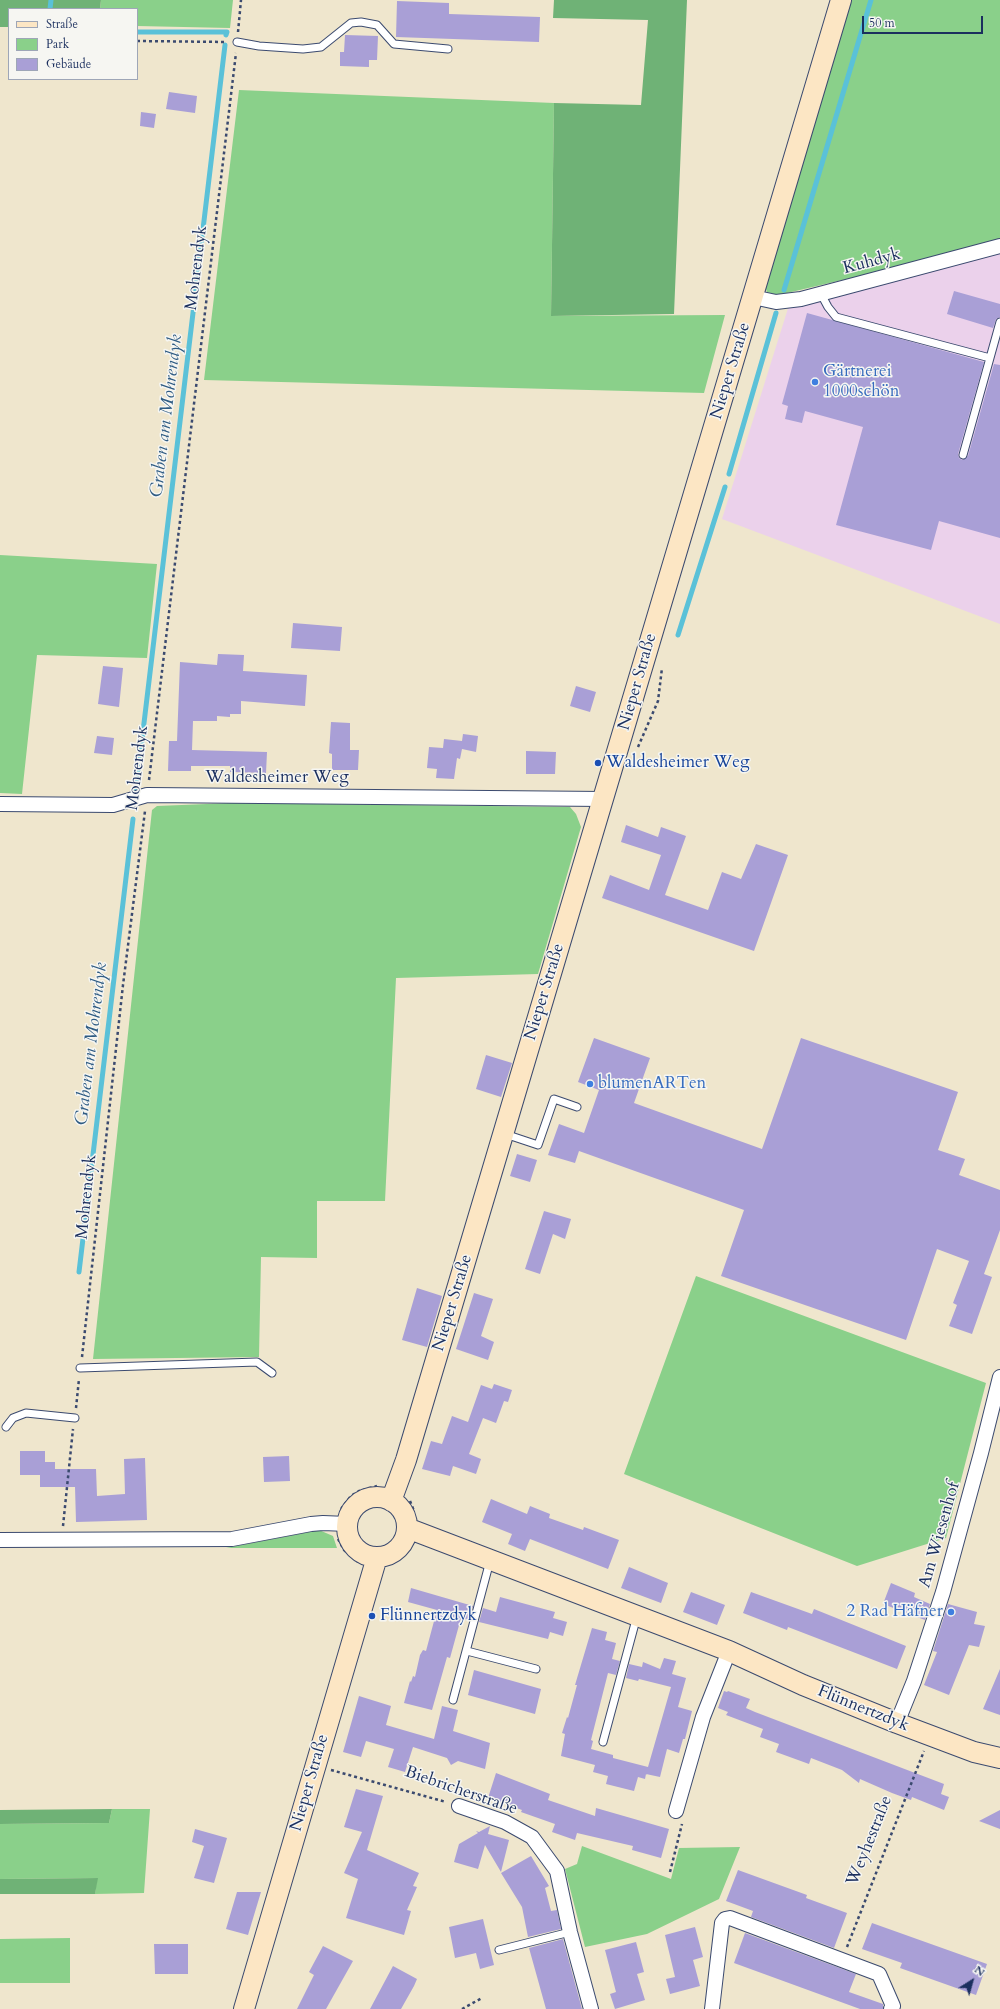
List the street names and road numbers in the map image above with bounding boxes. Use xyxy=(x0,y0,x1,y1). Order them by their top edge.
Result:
street label: Mohrendyk xyxy=(182,224,212,312)
street label: Kuhdyk xyxy=(841,245,903,279)
street label: Nieper Straße xyxy=(707,320,755,422)
street label: Nieper Straße xyxy=(614,631,662,733)
street label: Mohrendyk xyxy=(123,724,153,812)
street label: Waldesheimer Weg xyxy=(205,768,349,788)
street label: Nieper Straße xyxy=(521,941,569,1043)
street label: Mohrendyk xyxy=(72,1154,102,1240)
street label: Nieper Straße xyxy=(429,1252,477,1354)
street label: Am Wiesenhof xyxy=(915,1480,965,1590)
street label: Flünnertzdyk xyxy=(814,1681,912,1737)
street label: Nieper Straße xyxy=(286,1732,334,1834)
street label: Biebricherstraße xyxy=(402,1762,520,1820)
street label: Weyhestraße xyxy=(843,1793,897,1889)

